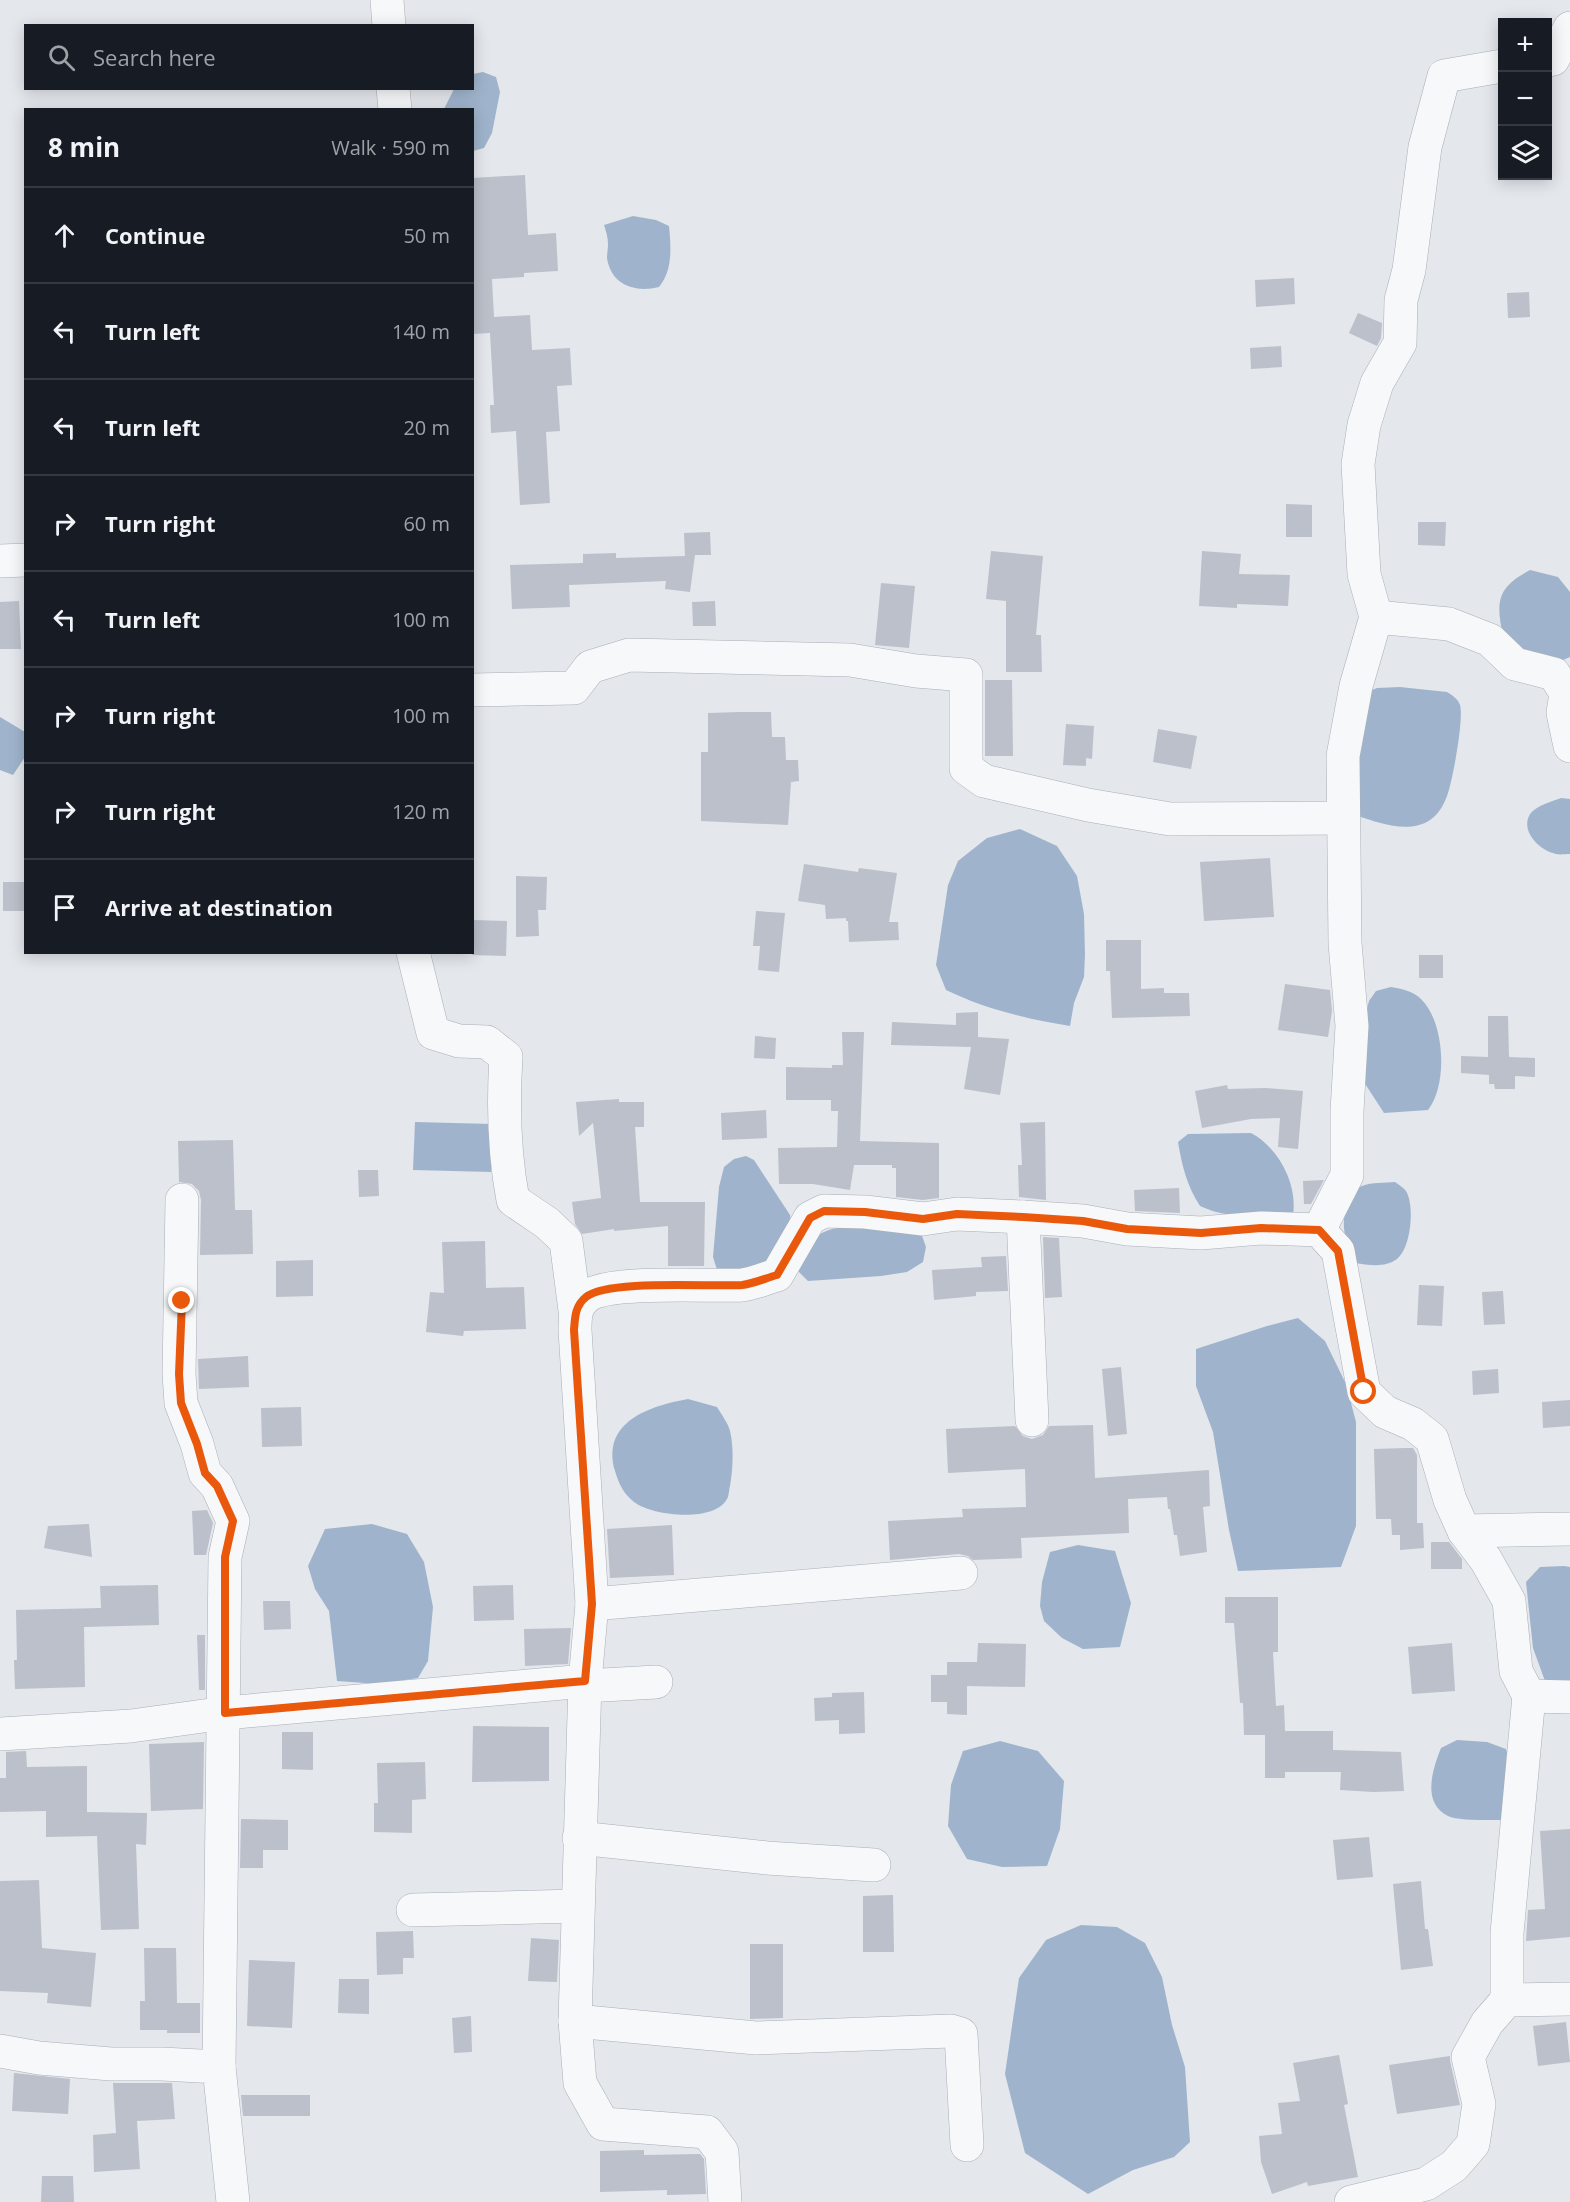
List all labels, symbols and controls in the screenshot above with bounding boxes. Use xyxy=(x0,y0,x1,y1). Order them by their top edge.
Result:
map controls xyxy=(1498,18,1552,180)
button: + xyxy=(1498,18,1552,72)
search box xyxy=(24,24,474,90)
icon: search xyxy=(45,41,78,74)
text: Search here xyxy=(93,42,216,72)
button: − xyxy=(1498,72,1552,126)
button: layers xyxy=(1498,126,1552,180)
text: 8 min xyxy=(48,129,120,165)
text: Walk · 590 m xyxy=(331,134,450,161)
icon: ahead xyxy=(48,219,81,252)
text: Continue xyxy=(105,220,205,250)
text: 50 m xyxy=(403,222,450,249)
icon: left xyxy=(48,315,81,348)
text: Turn left xyxy=(105,316,200,346)
text: 140 m xyxy=(392,318,450,345)
icon: left xyxy=(48,411,81,444)
text: Turn left xyxy=(105,412,200,442)
text: 20 m xyxy=(403,414,450,441)
icon: right xyxy=(48,507,81,540)
text: Turn right xyxy=(105,508,216,538)
text: 60 m xyxy=(403,510,450,537)
icon: left xyxy=(48,603,81,636)
text: Turn left xyxy=(105,604,200,634)
text: 100 m xyxy=(392,606,450,633)
icon: right xyxy=(48,699,81,732)
text: Turn right xyxy=(105,700,216,730)
text: 100 m xyxy=(392,702,450,729)
icon: right xyxy=(48,795,81,828)
text: Turn right xyxy=(105,796,216,826)
text: 120 m xyxy=(392,798,450,825)
icon: arrive xyxy=(48,891,81,924)
text: Arrive at destination xyxy=(105,892,333,922)
route end xyxy=(168,1287,194,1313)
route start xyxy=(1350,1378,1376,1404)

